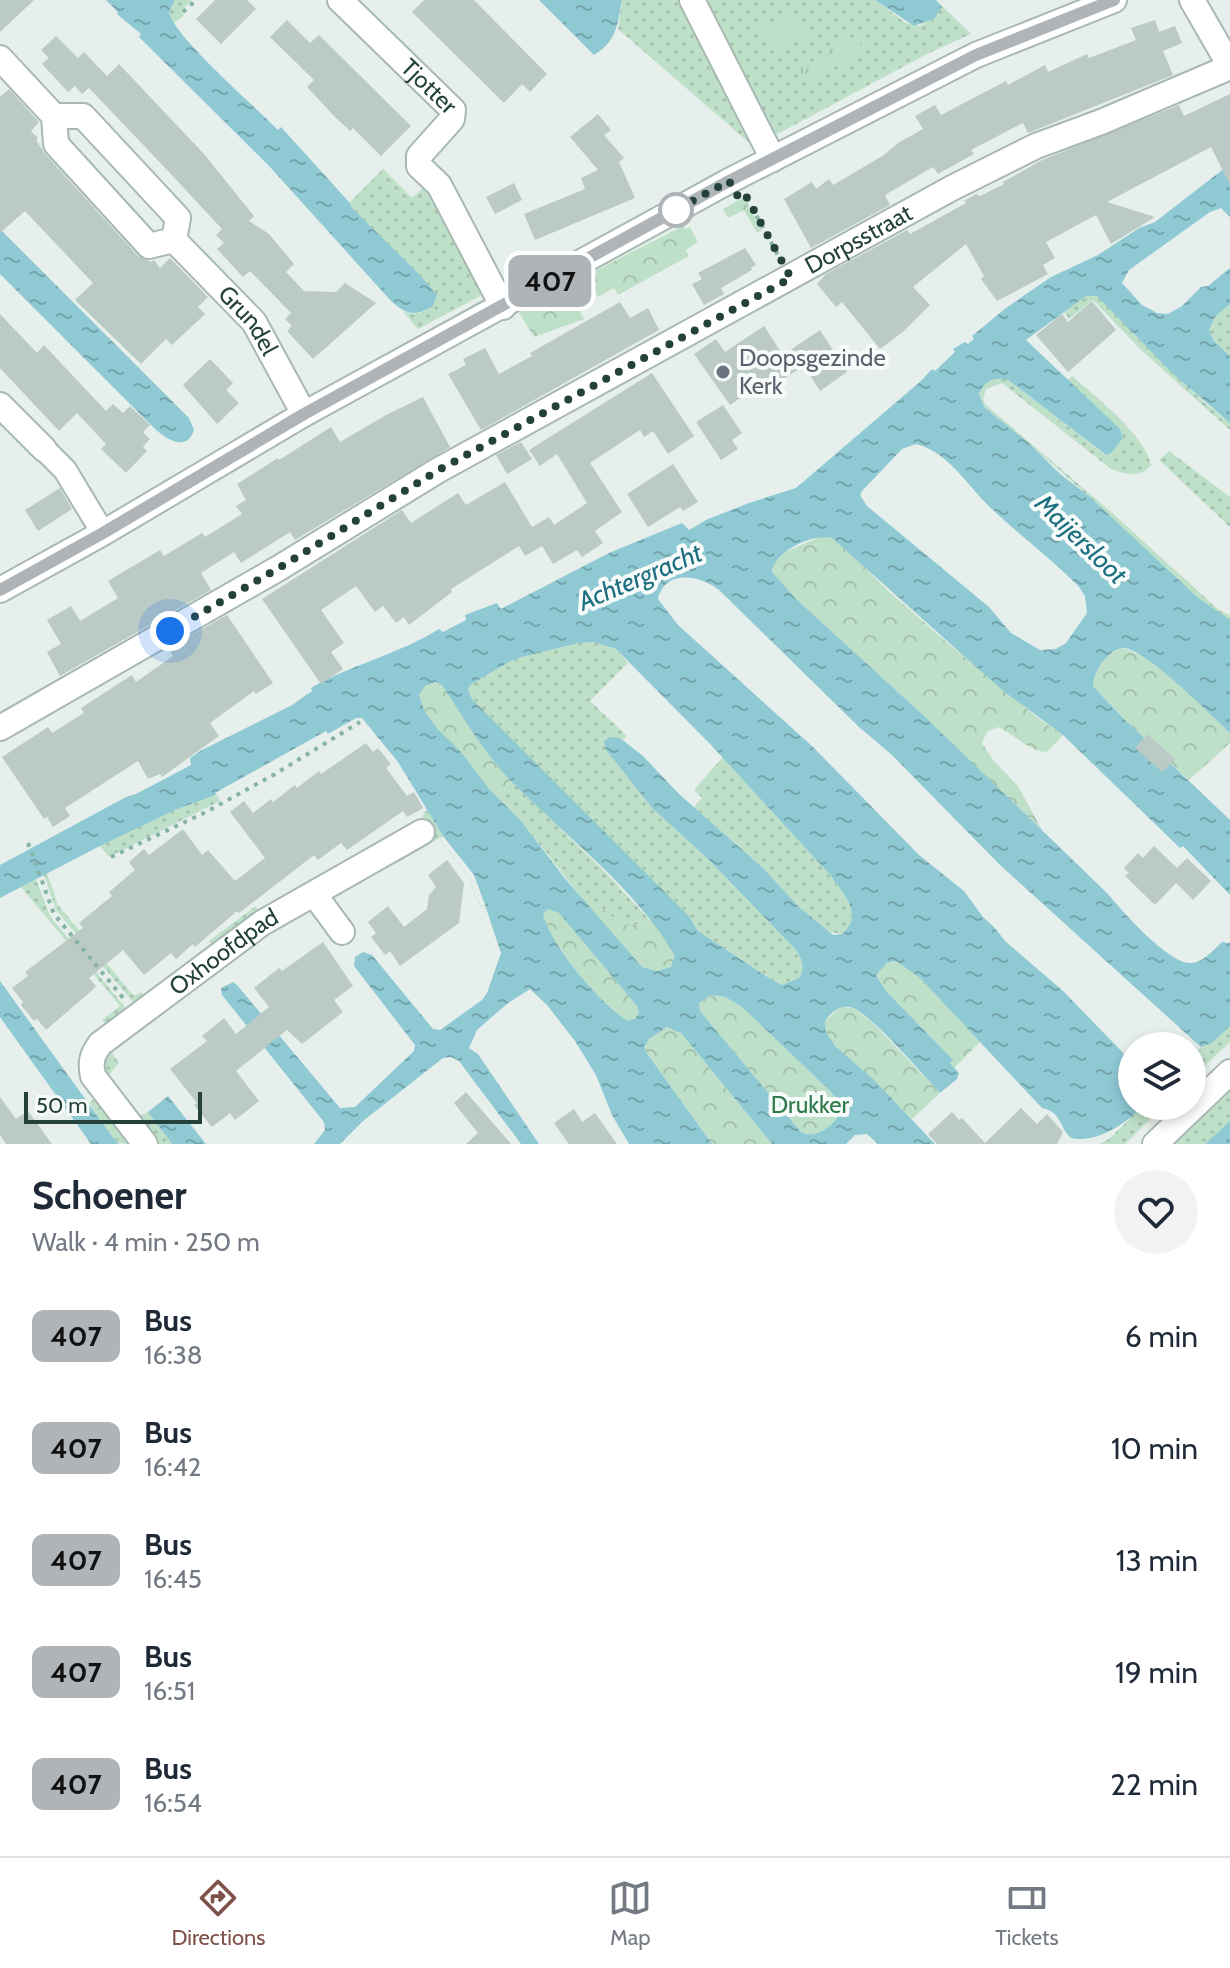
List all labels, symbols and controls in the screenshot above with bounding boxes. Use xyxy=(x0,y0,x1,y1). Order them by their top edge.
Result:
street label: Tjotter xyxy=(395,52,464,120)
unlabelled marker xyxy=(659,193,693,227)
street label: Dorpsstraat xyxy=(800,198,917,280)
line badge: 407 xyxy=(504,255,596,307)
text: 407 xyxy=(524,264,576,298)
street label: Grundel xyxy=(213,279,284,360)
place label: Doopsgezinde Kerk xyxy=(739,343,886,400)
marker: Doopsgezinde Kerk xyxy=(714,363,732,381)
water label: Maijersloot xyxy=(1028,487,1134,591)
water label: Achtergracht xyxy=(572,536,708,618)
your location xyxy=(150,611,190,651)
street label: Oxhoofdpad xyxy=(163,902,283,1001)
map controls xyxy=(1118,1032,1206,1120)
button: layers xyxy=(1118,1032,1206,1120)
scale bar xyxy=(24,1088,202,1124)
park label: Drukker xyxy=(771,1090,850,1119)
text: 50 m xyxy=(36,1092,88,1119)
button: heart xyxy=(1114,1170,1198,1254)
text: Schoener xyxy=(32,1172,187,1219)
text: Walk · 4 min · 250 m xyxy=(32,1226,260,1258)
text: Bus xyxy=(144,1302,192,1339)
text: 6 min xyxy=(1125,1318,1198,1355)
text: 407 xyxy=(50,1319,102,1353)
text: 16:38 xyxy=(144,1339,202,1371)
text: Bus xyxy=(144,1414,192,1451)
text: 10 min xyxy=(1111,1430,1198,1467)
text: 407 xyxy=(50,1431,102,1465)
text: 16:42 xyxy=(144,1451,201,1483)
text: Bus xyxy=(144,1526,192,1563)
text: 13 min xyxy=(1116,1542,1198,1579)
text: 407 xyxy=(50,1543,102,1577)
text: 16:45 xyxy=(144,1563,202,1595)
text: Bus xyxy=(144,1638,192,1675)
text: 19 min xyxy=(1115,1654,1198,1691)
text: 407 xyxy=(50,1655,102,1689)
text: 16:51 xyxy=(144,1675,195,1707)
text: Bus xyxy=(144,1750,192,1787)
text: 22 min xyxy=(1110,1766,1198,1803)
text: 407 xyxy=(50,1767,102,1801)
text: 16:54 xyxy=(144,1787,202,1819)
tab: Directions xyxy=(171,1876,265,1951)
tab: Map xyxy=(608,1876,652,1951)
tab: Tickets xyxy=(995,1876,1059,1951)

